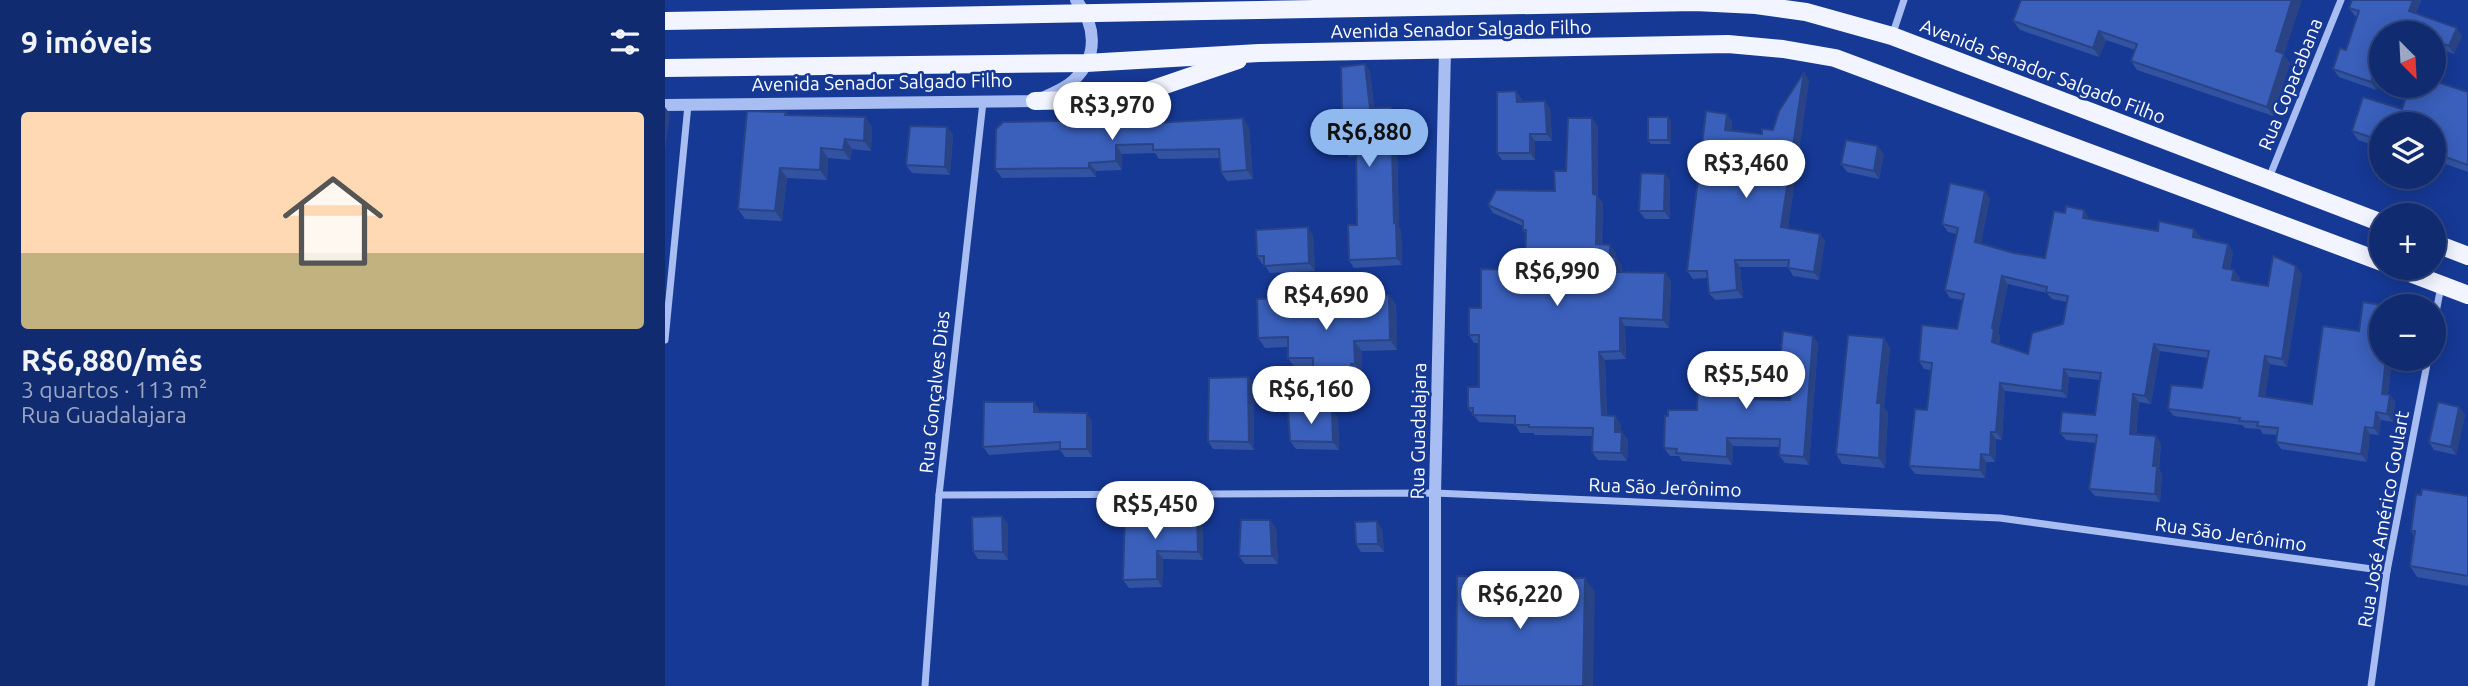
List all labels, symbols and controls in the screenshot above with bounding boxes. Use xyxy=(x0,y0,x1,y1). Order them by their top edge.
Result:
street label: Avenida Senador Salgado Filho xyxy=(1917,14,2169,128)
street label: Rua Copacabana xyxy=(2253,15,2327,153)
street label: Avenida Senador Salgado Filho xyxy=(1330,16,1592,42)
north arrow xyxy=(2369,21,2447,98)
map controls xyxy=(2369,21,2446,371)
icon: filters xyxy=(606,23,644,61)
text: 9 imóveis xyxy=(21,25,152,59)
street label: Avenida Senador Salgado Filho xyxy=(751,69,1013,95)
pin: R$3,970 xyxy=(1047,82,1177,142)
text: R$3,970 xyxy=(1069,92,1155,117)
pin: R$6,880 xyxy=(1304,110,1434,169)
button: layers xyxy=(2369,112,2446,189)
text: R$6,880 xyxy=(1326,119,1412,144)
pin: R$3,460 xyxy=(1681,140,1811,200)
text: R$3,460 xyxy=(1703,150,1789,175)
icon: home xyxy=(270,158,396,284)
button: + xyxy=(2369,203,2446,280)
pin: R$6,990 xyxy=(1492,248,1622,308)
text: R$6,990 xyxy=(1514,258,1600,283)
pin: R$4,690 xyxy=(1261,272,1391,332)
text: R$4,690 xyxy=(1283,282,1369,307)
button: − xyxy=(2369,294,2446,371)
street label: Rua Gonçalves Dias xyxy=(915,310,953,474)
text: R$6,880/mês xyxy=(21,343,203,377)
pin: R$5,540 xyxy=(1681,352,1811,411)
text: R$5,540 xyxy=(1703,361,1789,386)
street label: Rua Guadalajara xyxy=(1406,362,1430,500)
pin: R$6,160 xyxy=(1246,366,1376,426)
text: R$6,160 xyxy=(1268,376,1354,401)
text: 3 quartos · 113 m² xyxy=(21,377,207,402)
text: Rua Guadalajara xyxy=(21,402,187,427)
street label: Rua José Américo Goulart xyxy=(2353,408,2413,629)
street label: Rua São Jerônimo xyxy=(1588,473,1742,501)
pin: R$5,450 xyxy=(1090,482,1220,541)
text: R$5,450 xyxy=(1112,491,1198,516)
street label: Rua São Jerônimo xyxy=(2154,512,2308,556)
pin: R$6,220 xyxy=(1455,572,1585,631)
text: R$6,220 xyxy=(1477,581,1563,606)

